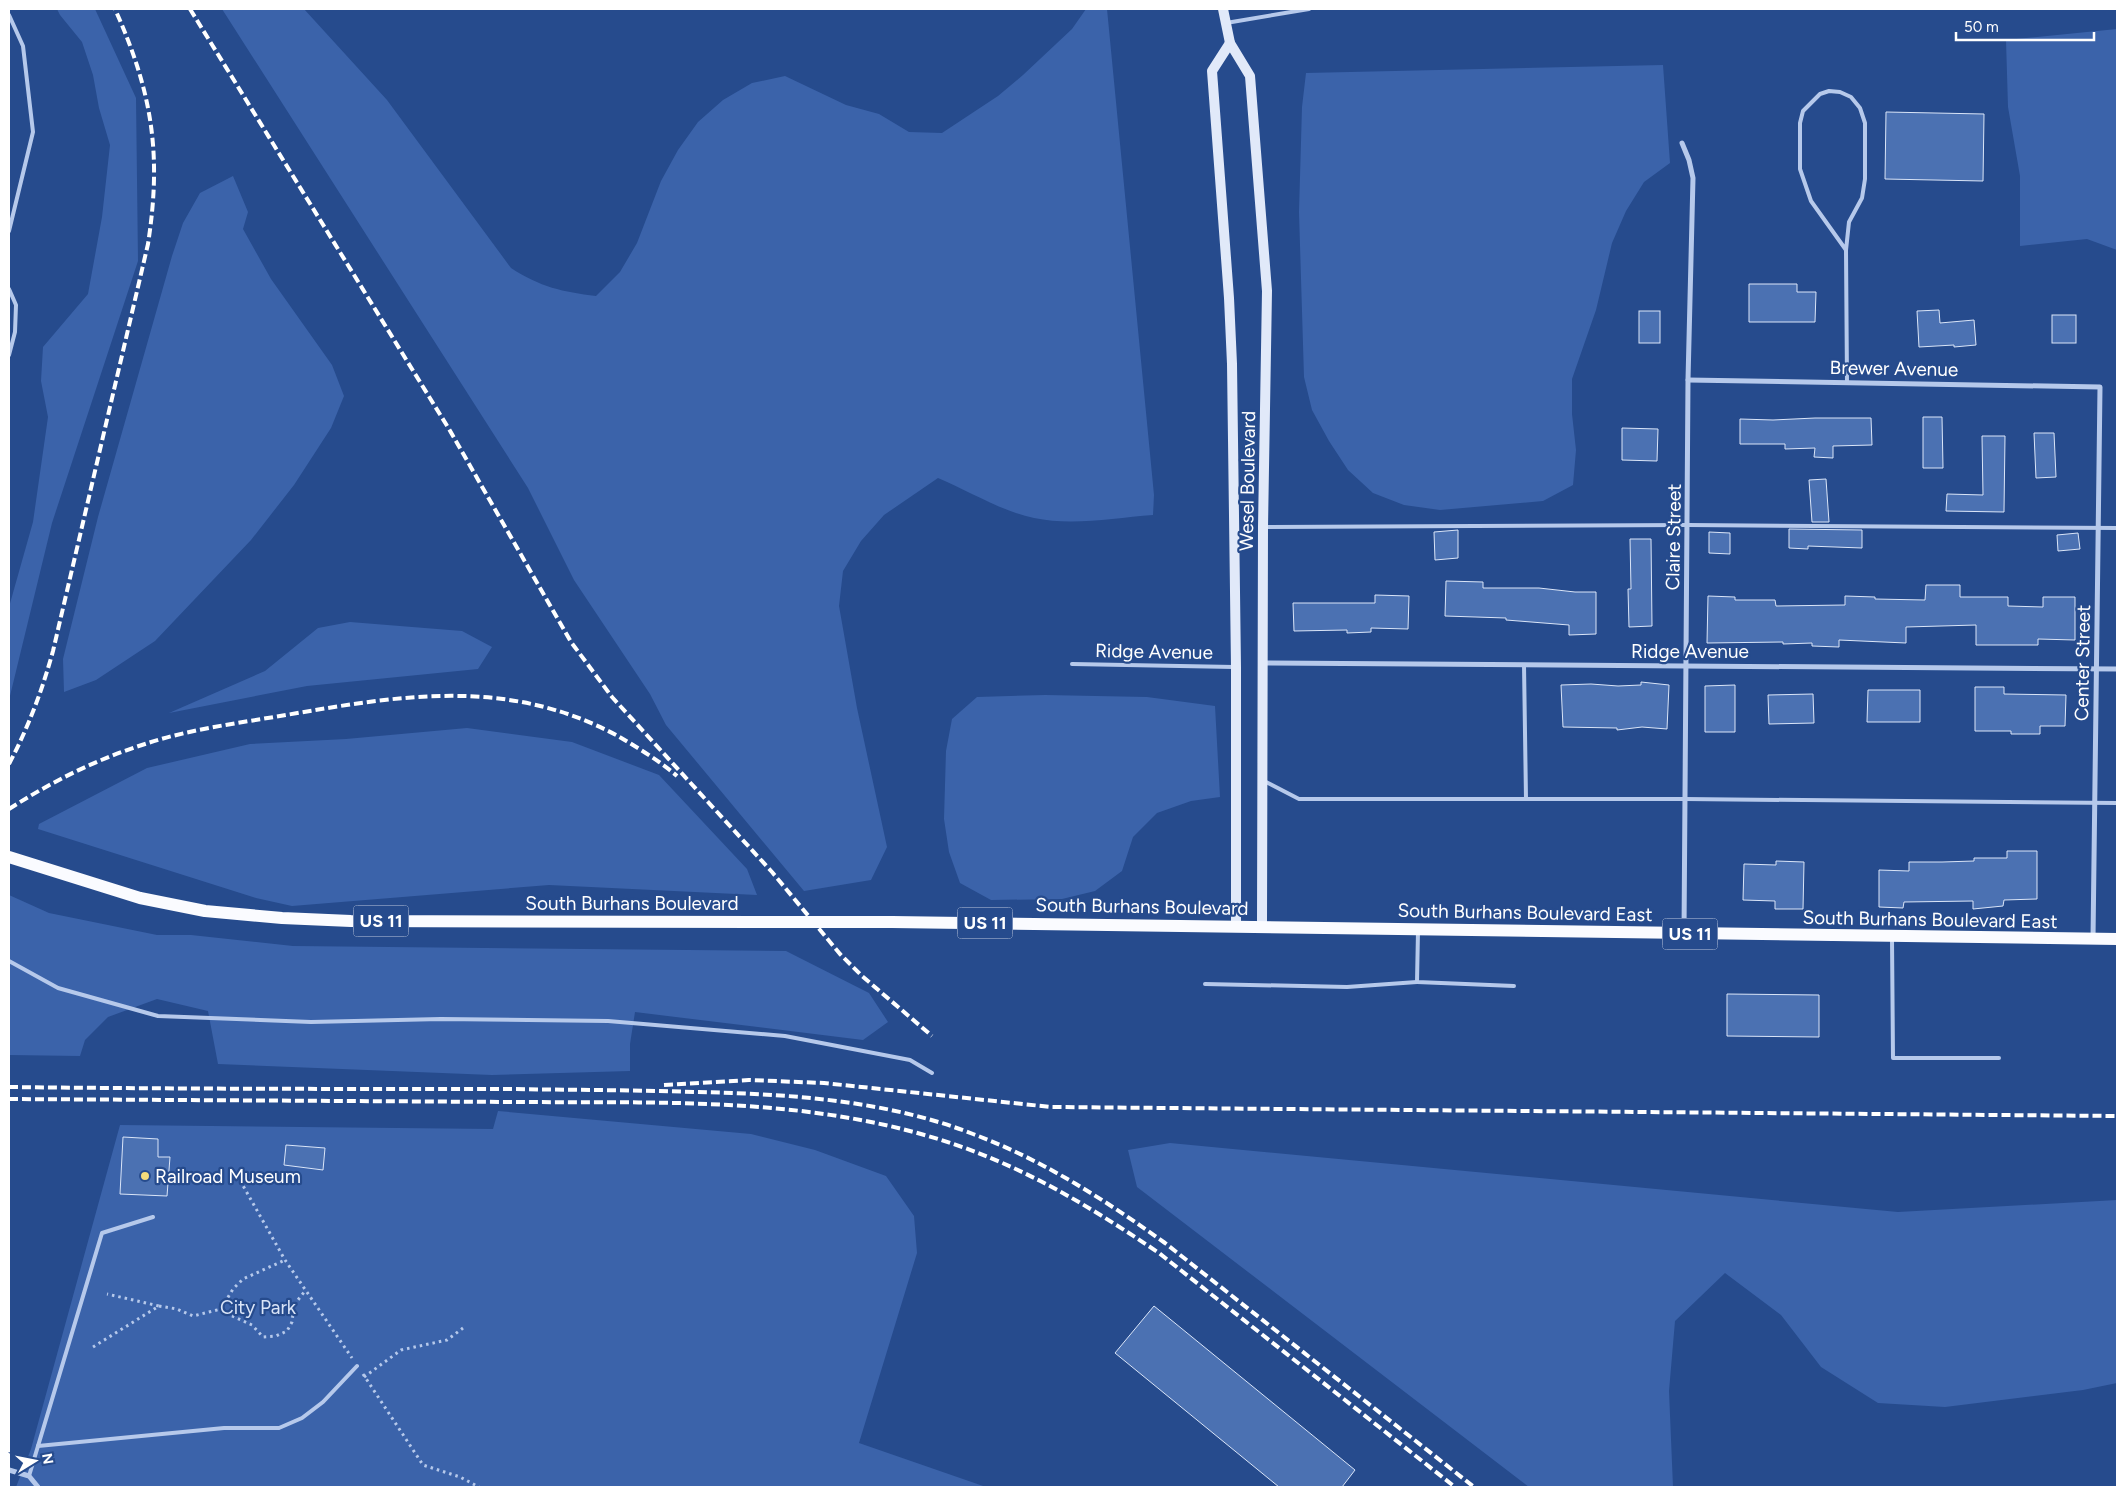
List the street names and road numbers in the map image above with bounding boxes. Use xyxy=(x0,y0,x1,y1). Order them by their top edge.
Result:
street label: Brewer Avenue xyxy=(1830,356,1958,381)
street label: Wesel Boulevard xyxy=(1235,411,1260,551)
street label: Claire Street xyxy=(1661,483,1686,591)
street label: Center Street xyxy=(2070,605,2095,721)
street label: Ridge Avenue xyxy=(1095,639,1213,664)
street label: Ridge Avenue xyxy=(1631,640,1749,663)
street label: South Burhans Boulevard xyxy=(525,892,739,915)
street label: South Burhans Boulevard xyxy=(1035,893,1249,920)
street label: South Burhans Boulevard East xyxy=(1397,899,1653,926)
road number: US 11 xyxy=(354,906,408,936)
street label: South Burhans Boulevard East xyxy=(1802,906,2058,933)
road number: US 11 xyxy=(958,908,1012,938)
road number: US 11 xyxy=(1662,919,1718,950)

